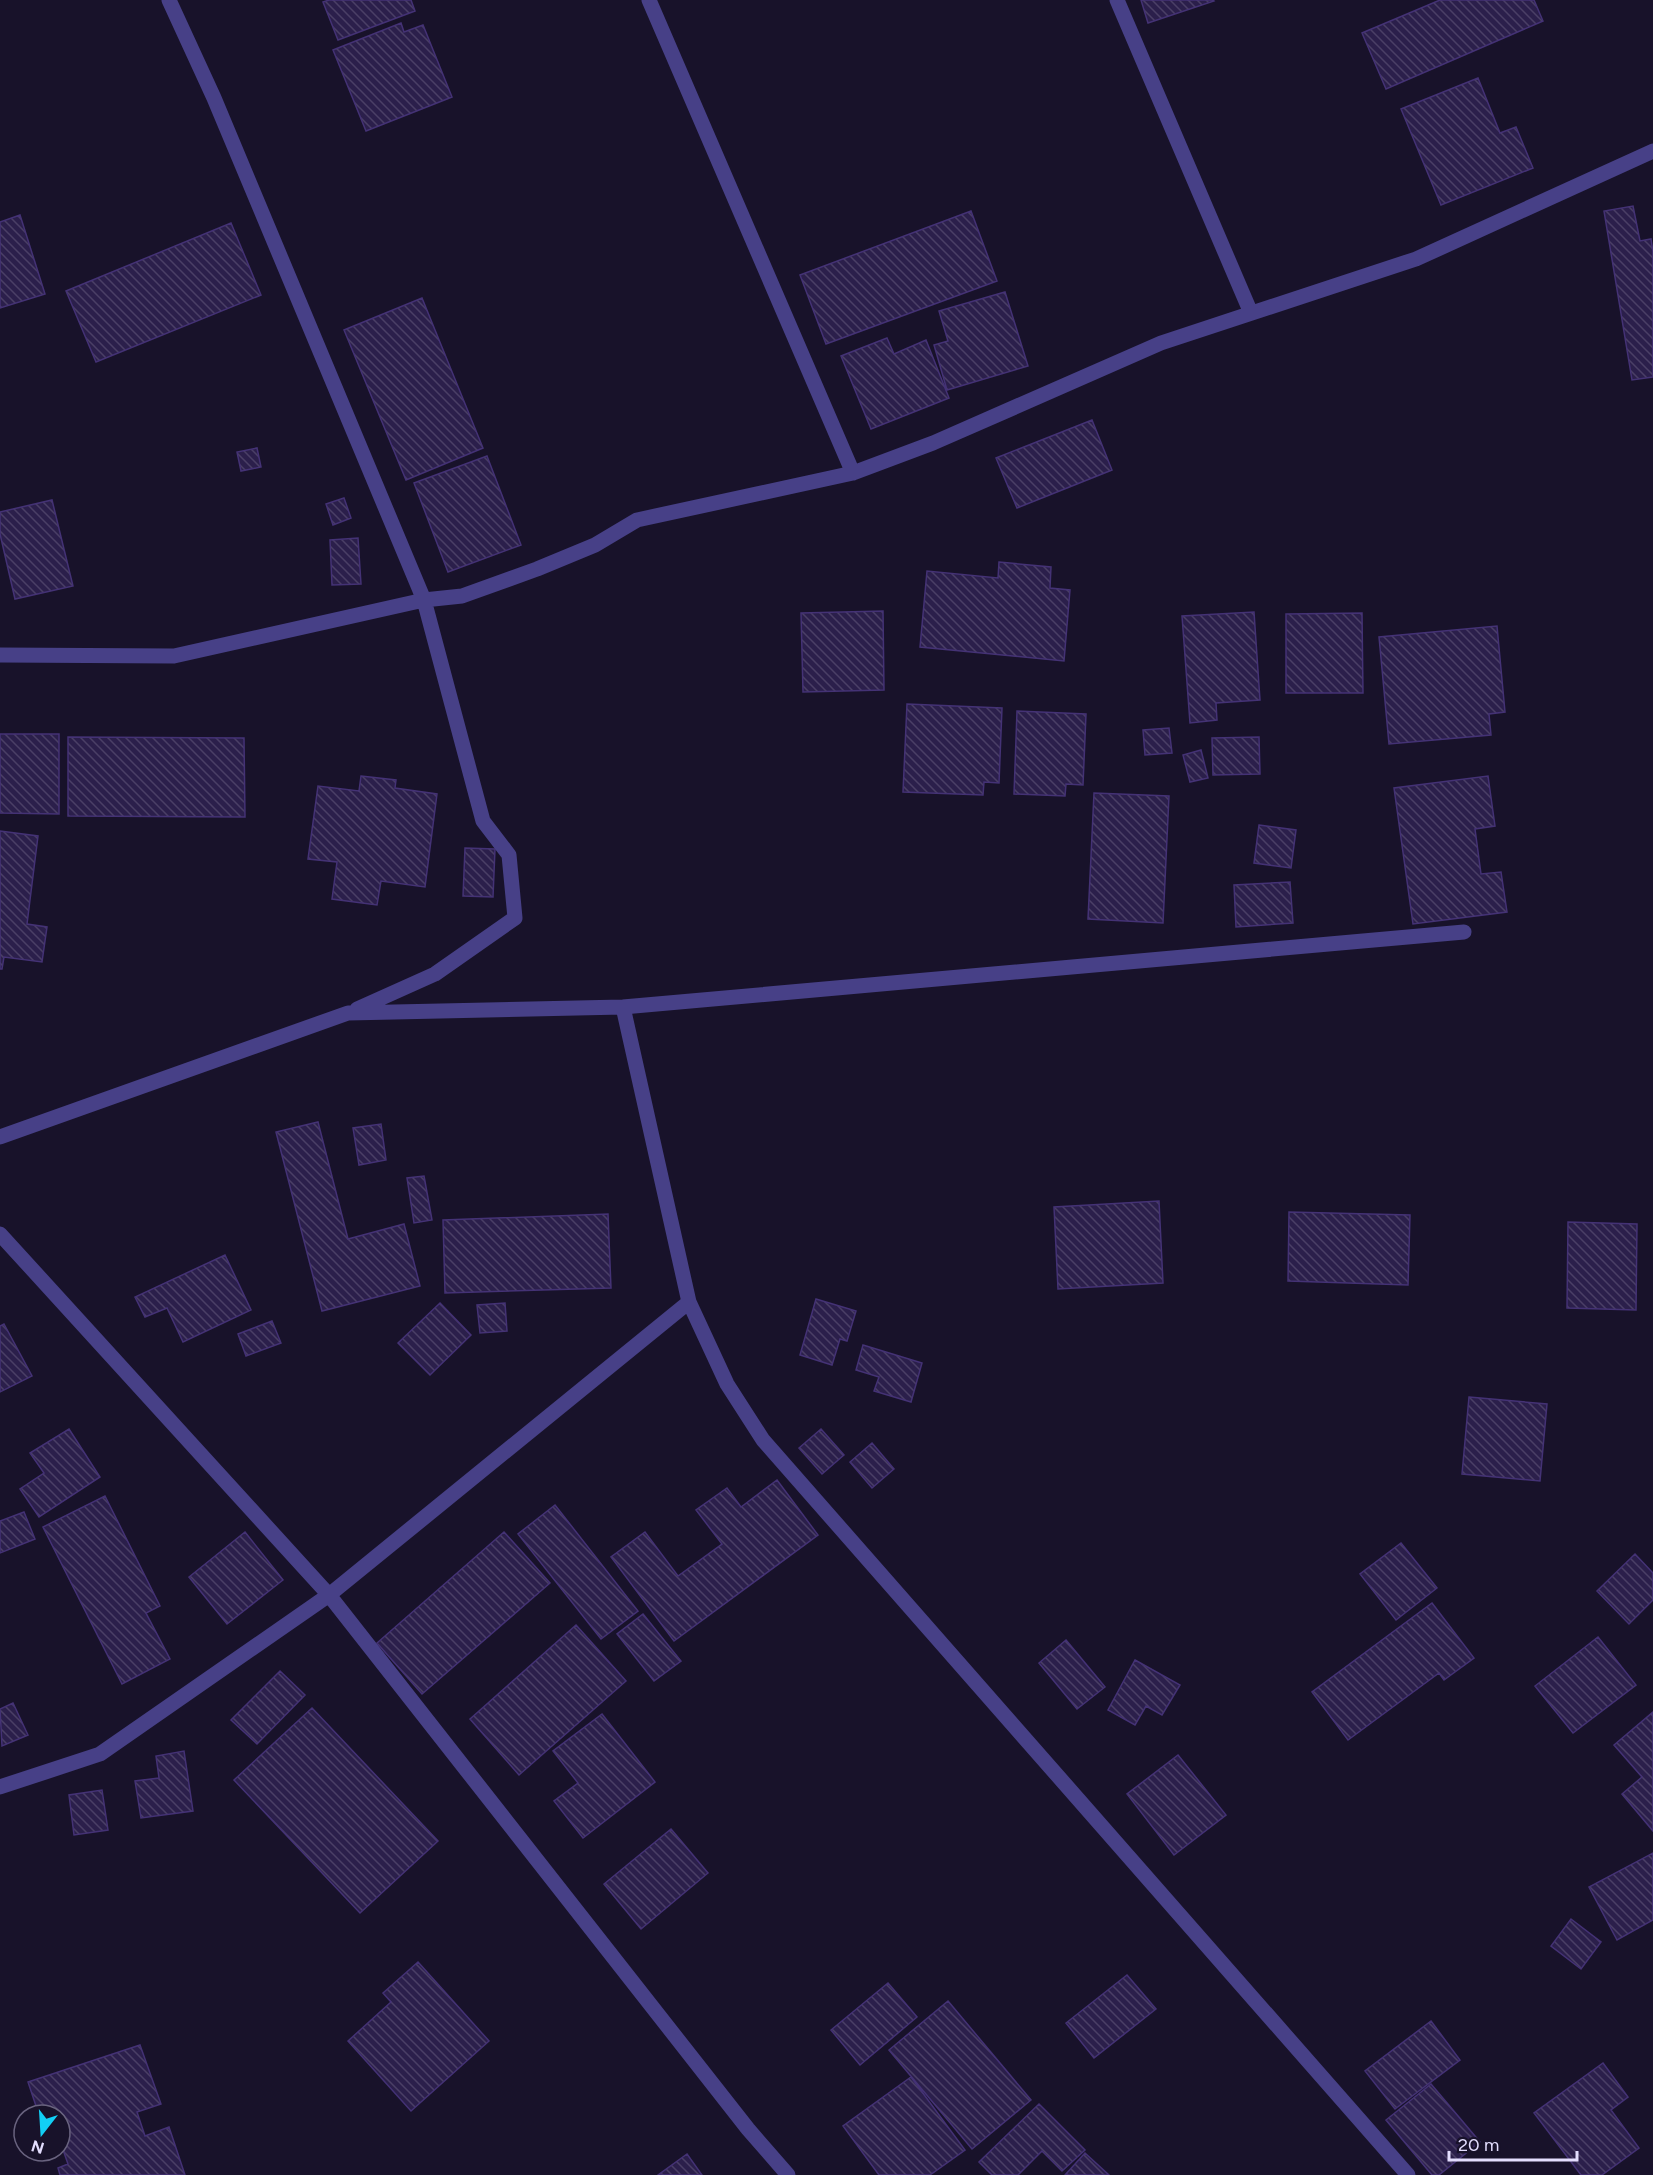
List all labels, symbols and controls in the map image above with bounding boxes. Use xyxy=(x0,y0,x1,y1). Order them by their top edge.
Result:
north arrow xyxy=(12,2103,72,2163)
scale bar xyxy=(1449,2124,1576,2162)
text: 20 m xyxy=(1458,2134,1499,2156)
text: N xyxy=(29,2136,46,2158)

